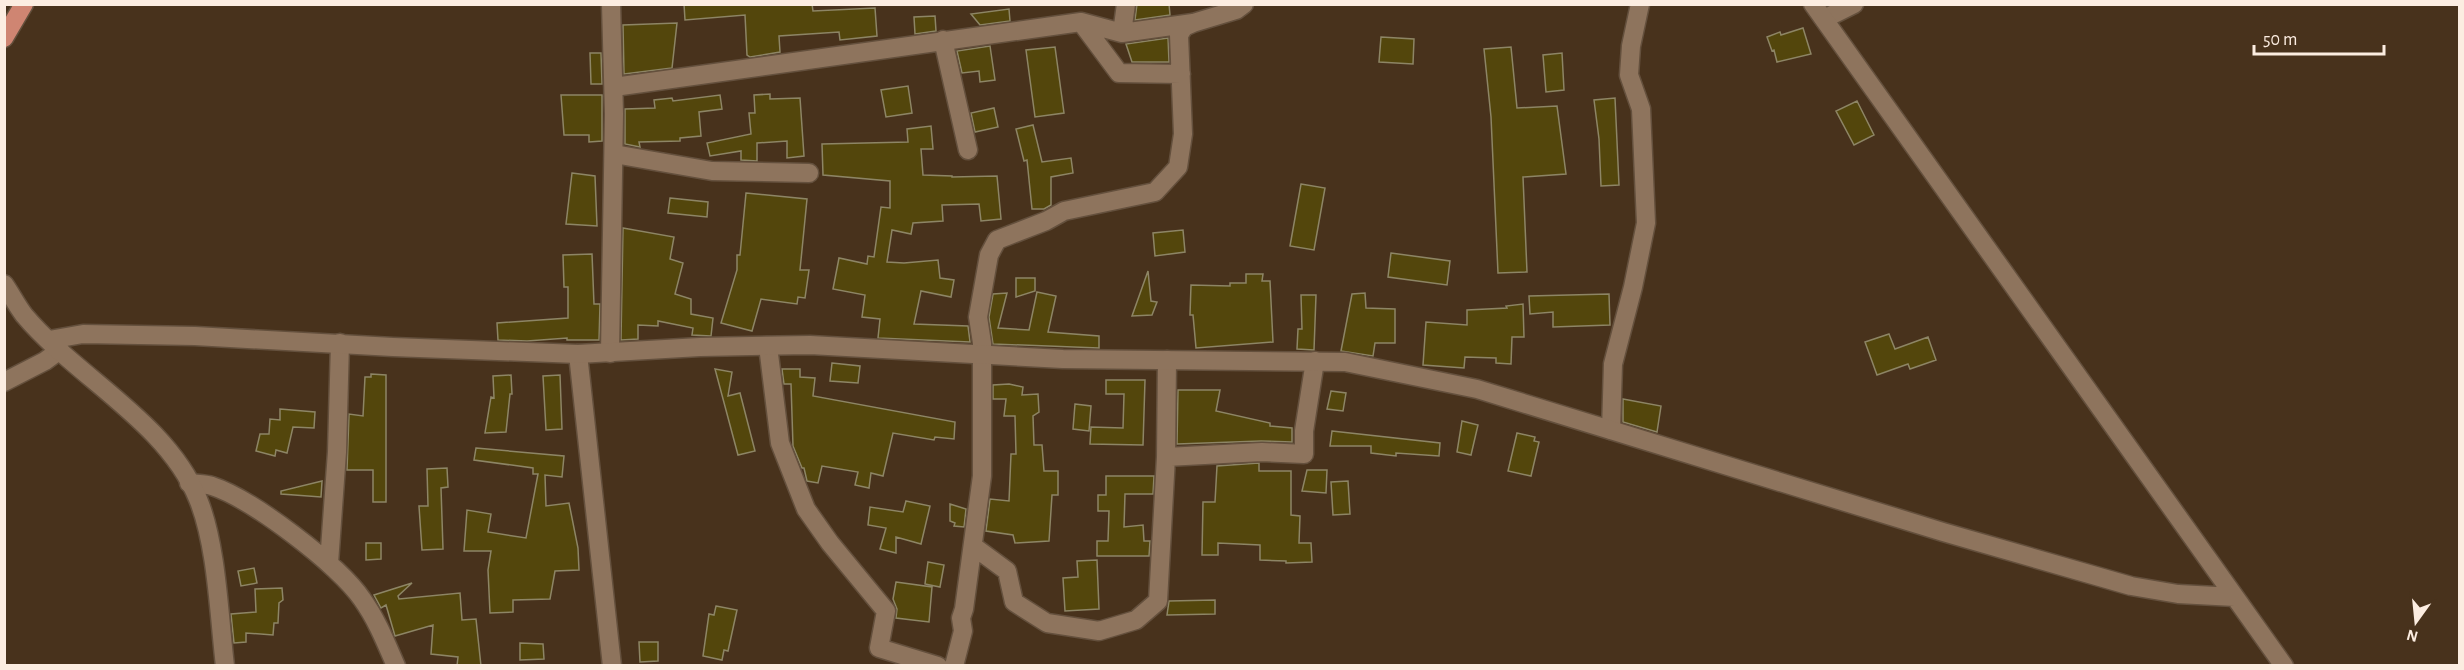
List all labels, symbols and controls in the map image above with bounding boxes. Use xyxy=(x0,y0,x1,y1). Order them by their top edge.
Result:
scale bar xyxy=(2254,18,2384,56)
text: 50 m xyxy=(2263,31,2297,49)
north arrow xyxy=(2386,592,2446,652)
text: N xyxy=(2405,626,2420,645)

